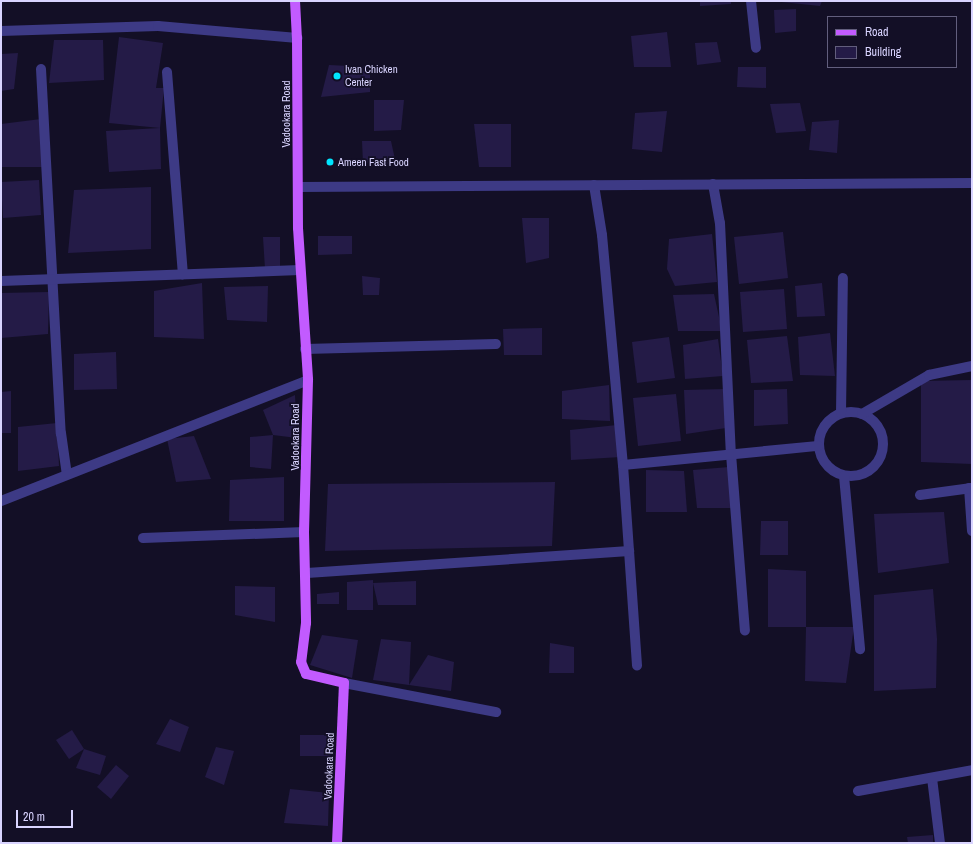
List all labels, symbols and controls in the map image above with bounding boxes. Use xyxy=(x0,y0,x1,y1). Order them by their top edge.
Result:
legend xyxy=(827,16,957,68)
text: Road xyxy=(865,24,889,40)
text: Building xyxy=(865,44,901,60)
place label: Ivan Chicken Center xyxy=(345,63,398,89)
marker: Ivan Chicken Center xyxy=(332,71,342,81)
street label: Vadookara Road xyxy=(279,80,293,148)
place label: Ameen Fast Food xyxy=(338,155,409,169)
marker: Ameen Fast Food xyxy=(325,157,335,167)
street label: Vadookara Road xyxy=(288,403,302,471)
street label: Vadookara Road xyxy=(321,732,337,800)
scale bar xyxy=(18,802,75,828)
text: 20 m xyxy=(23,809,45,825)

